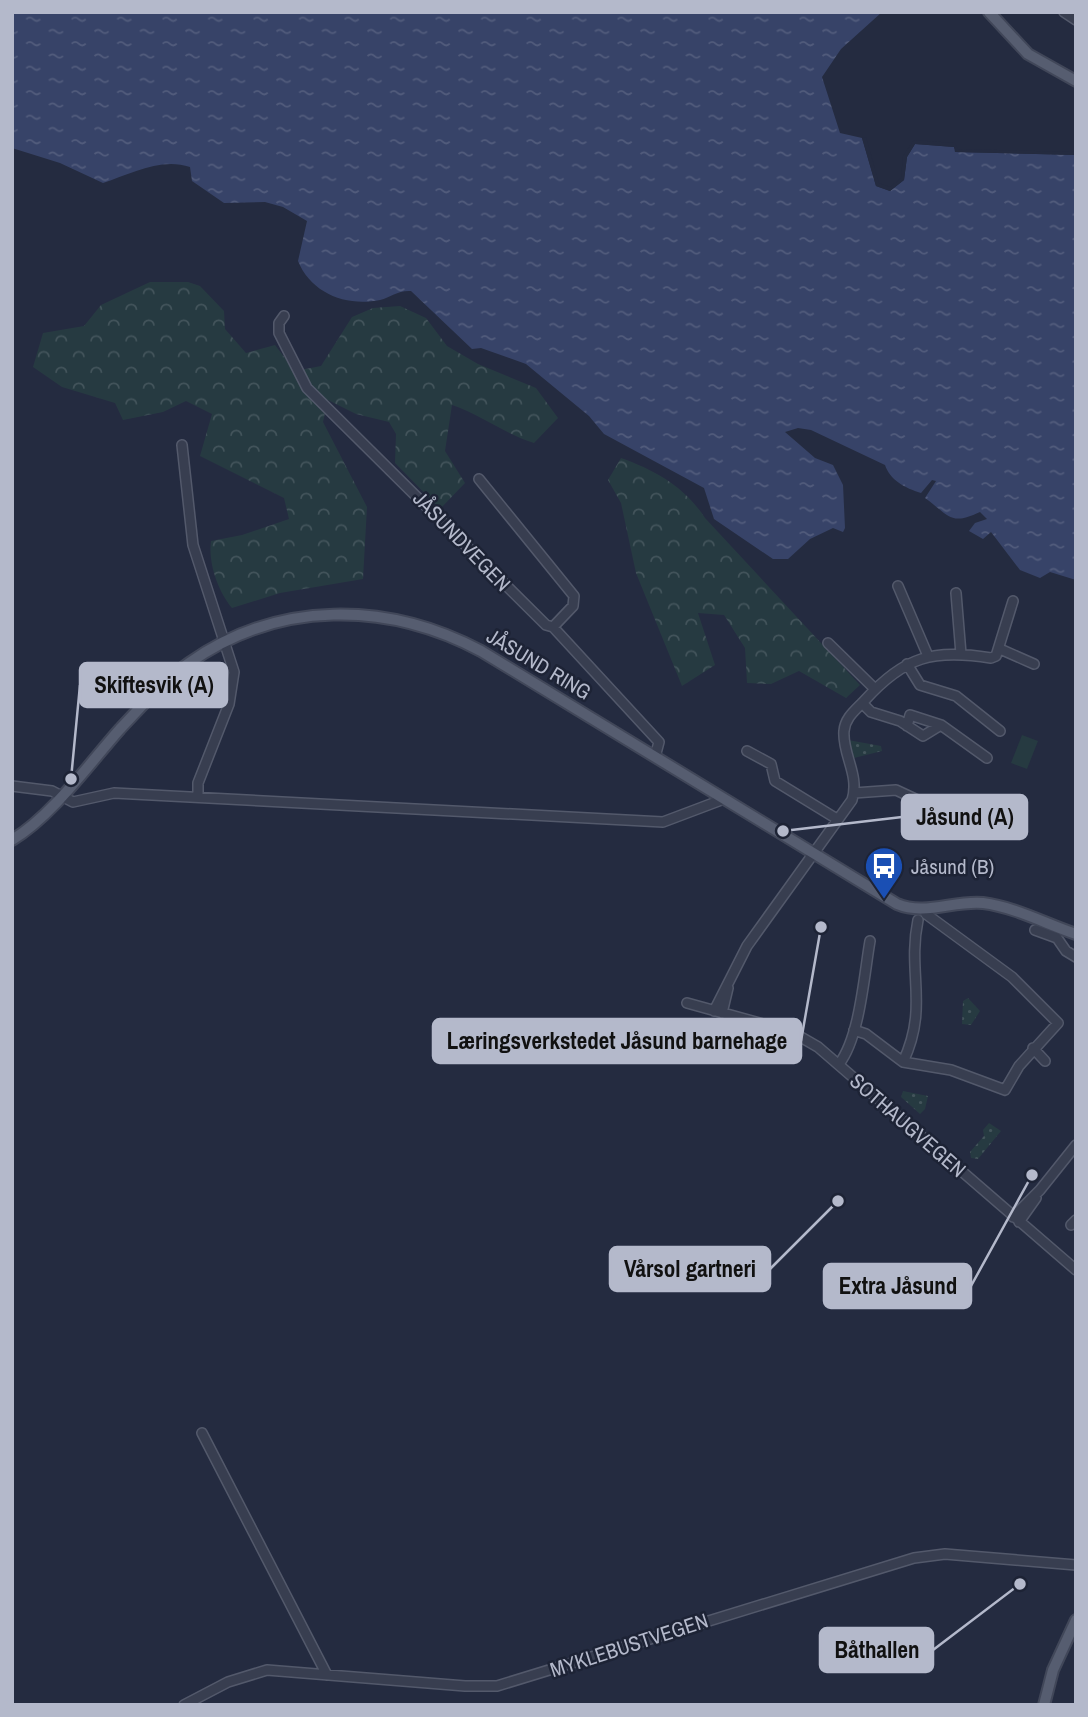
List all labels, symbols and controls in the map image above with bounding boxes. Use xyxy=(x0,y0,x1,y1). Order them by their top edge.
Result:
street label: JÅSUNDVEGEN xyxy=(407,484,517,598)
street label: JÅSUND RING xyxy=(482,622,596,706)
callout: Skiftesvik (A) xyxy=(80,663,227,707)
text: Skiftesvik (A) xyxy=(94,669,214,700)
callout: Jåsund (A) xyxy=(902,795,1027,839)
text: Jåsund (A) xyxy=(916,801,1014,832)
bus stop icon: Jåsund (B) xyxy=(863,845,905,900)
place label: Jåsund (B) xyxy=(911,852,994,881)
callout: Læringsverkstedet Jåsund barnehage xyxy=(433,1019,801,1063)
text: Læringsverkstedet Jåsund barnehage xyxy=(447,1025,787,1056)
street label: SOTHAUGVEGEN xyxy=(844,1066,972,1184)
callout: Vårsol gartneri xyxy=(610,1247,770,1291)
text: Vårsol gartneri xyxy=(624,1253,756,1284)
callout: Extra Jåsund xyxy=(824,1264,971,1308)
text: Extra Jåsund xyxy=(839,1270,957,1301)
street label: MYKLEBUSTVEGEN xyxy=(546,1606,712,1684)
callout: Båthallen xyxy=(820,1628,933,1672)
text: Båthallen xyxy=(835,1634,919,1665)

